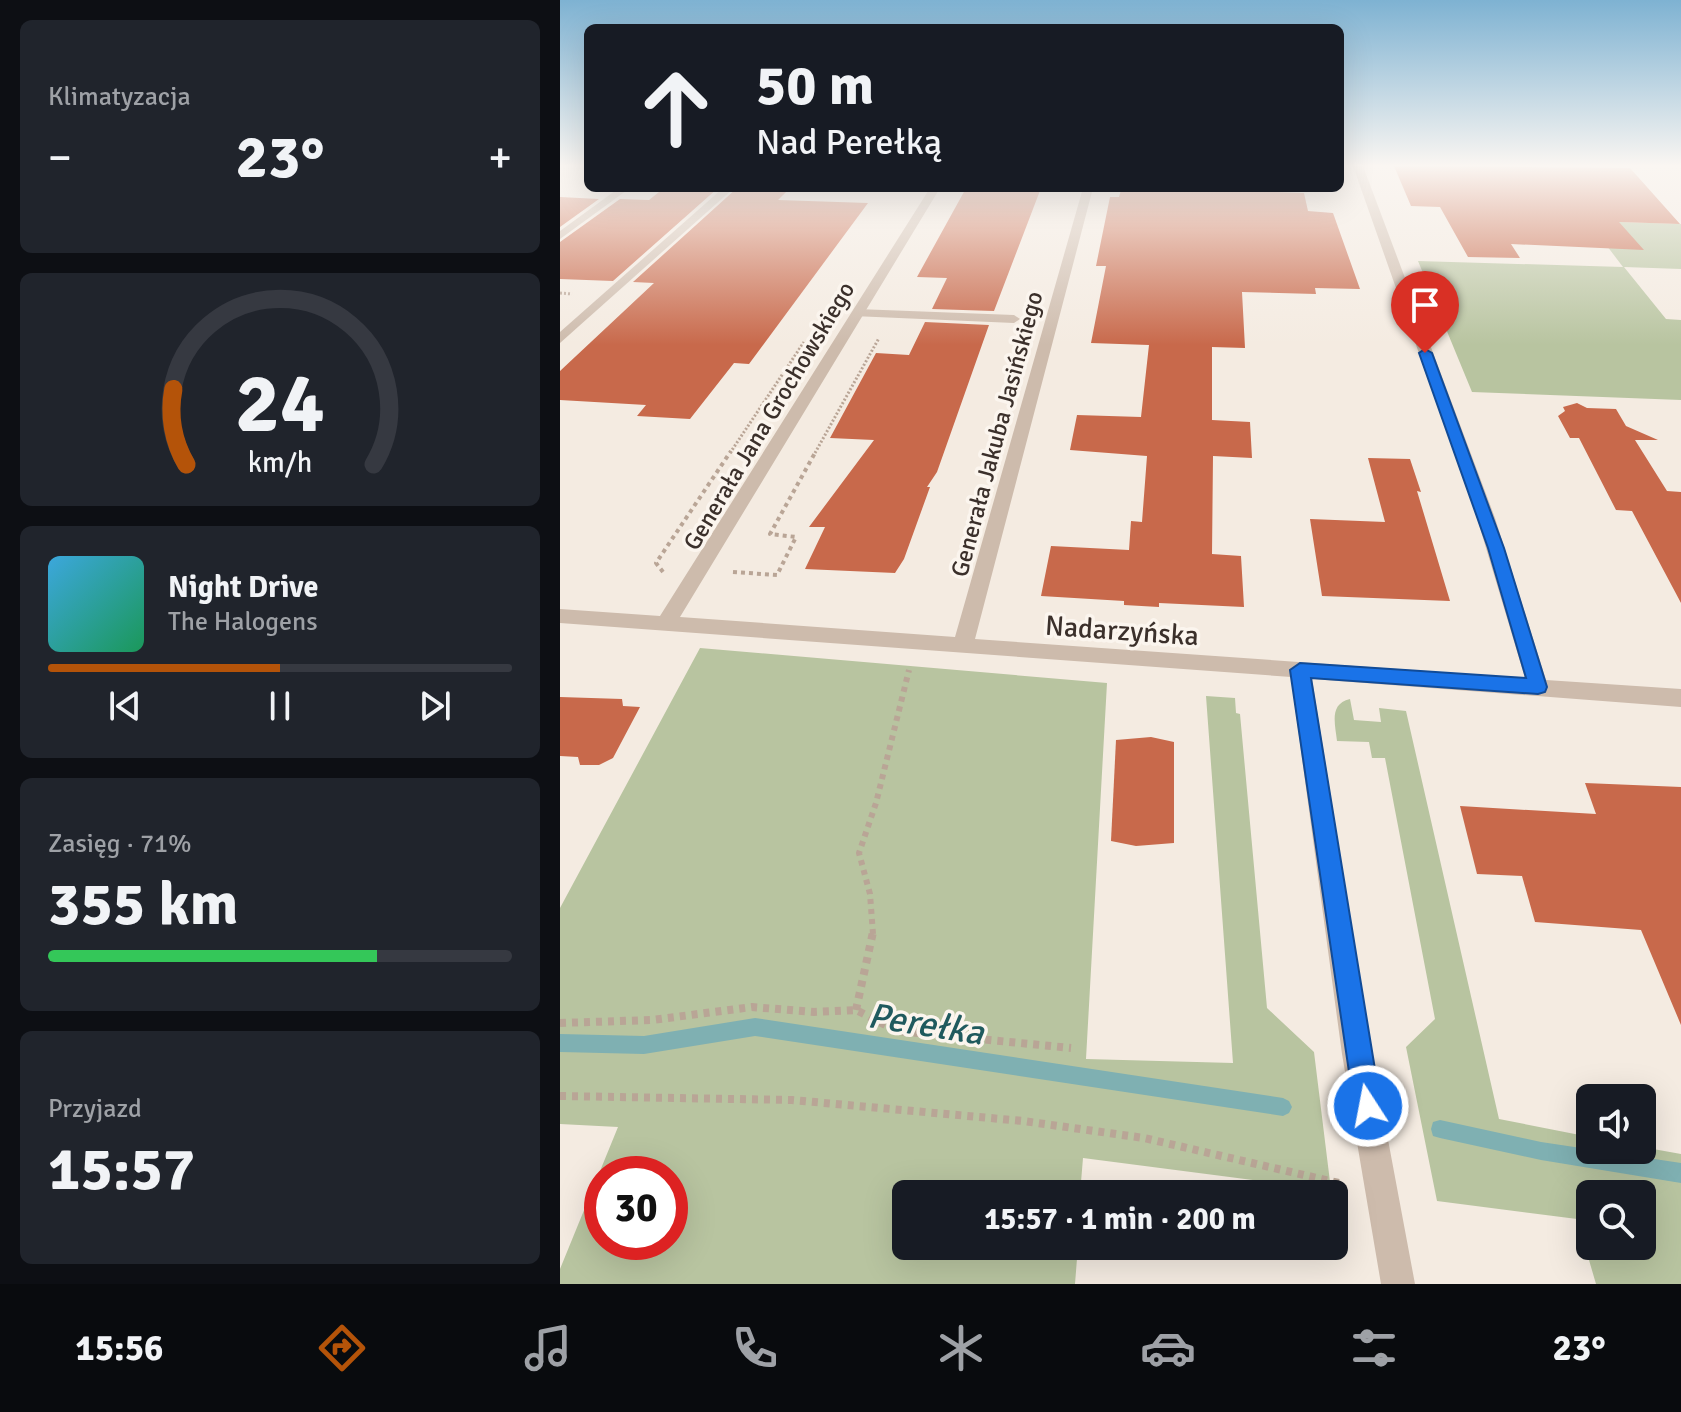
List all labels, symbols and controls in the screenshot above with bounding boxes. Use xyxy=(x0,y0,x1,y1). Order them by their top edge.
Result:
text: 50 m xyxy=(756,51,874,120)
icon: ahead xyxy=(624,56,728,160)
text: Klimatyzacja xyxy=(48,81,191,113)
text: Nad Perełką xyxy=(756,120,942,165)
text: 23° xyxy=(236,121,324,195)
text: − xyxy=(48,131,72,185)
text: + xyxy=(488,131,512,185)
pin xyxy=(1391,271,1459,353)
street label: Generała Jana Grochowskiego xyxy=(677,276,861,556)
icon: arrive xyxy=(1403,283,1447,327)
street label: Generała Jakuba Jasińskiego xyxy=(944,288,1050,580)
text: 24 xyxy=(235,353,325,455)
text: km/h xyxy=(248,445,312,480)
text: Night Drive xyxy=(168,569,318,606)
text: The Halogens xyxy=(168,606,318,638)
street label: Nadarzyńska xyxy=(1044,609,1200,653)
icon: previous xyxy=(103,684,147,728)
icon: pause xyxy=(258,684,302,728)
icon: next xyxy=(413,684,457,728)
text: Zasięg · 71% xyxy=(48,828,192,860)
text: 355 km xyxy=(48,868,238,942)
water label: Perełka xyxy=(865,993,988,1056)
position arrow xyxy=(1326,1064,1410,1148)
map controls xyxy=(1576,1084,1656,1260)
button: sound xyxy=(1576,1084,1656,1164)
text: Przyjazd xyxy=(48,1093,142,1125)
text: 15:57 xyxy=(48,1133,195,1207)
speed limit sign: 30 xyxy=(584,1156,688,1260)
button: search xyxy=(1576,1180,1656,1260)
text: 15:57 · 1 min · 200 m xyxy=(984,1201,1256,1238)
icon: directions xyxy=(314,1320,370,1376)
icon: music xyxy=(520,1320,576,1376)
icon: phone xyxy=(727,1320,783,1376)
icon: climate xyxy=(933,1320,989,1376)
icon: car xyxy=(1140,1320,1196,1376)
icon: filters xyxy=(1346,1320,1402,1376)
text: 15:56 xyxy=(75,1326,164,1371)
text: 23° xyxy=(1552,1326,1606,1371)

